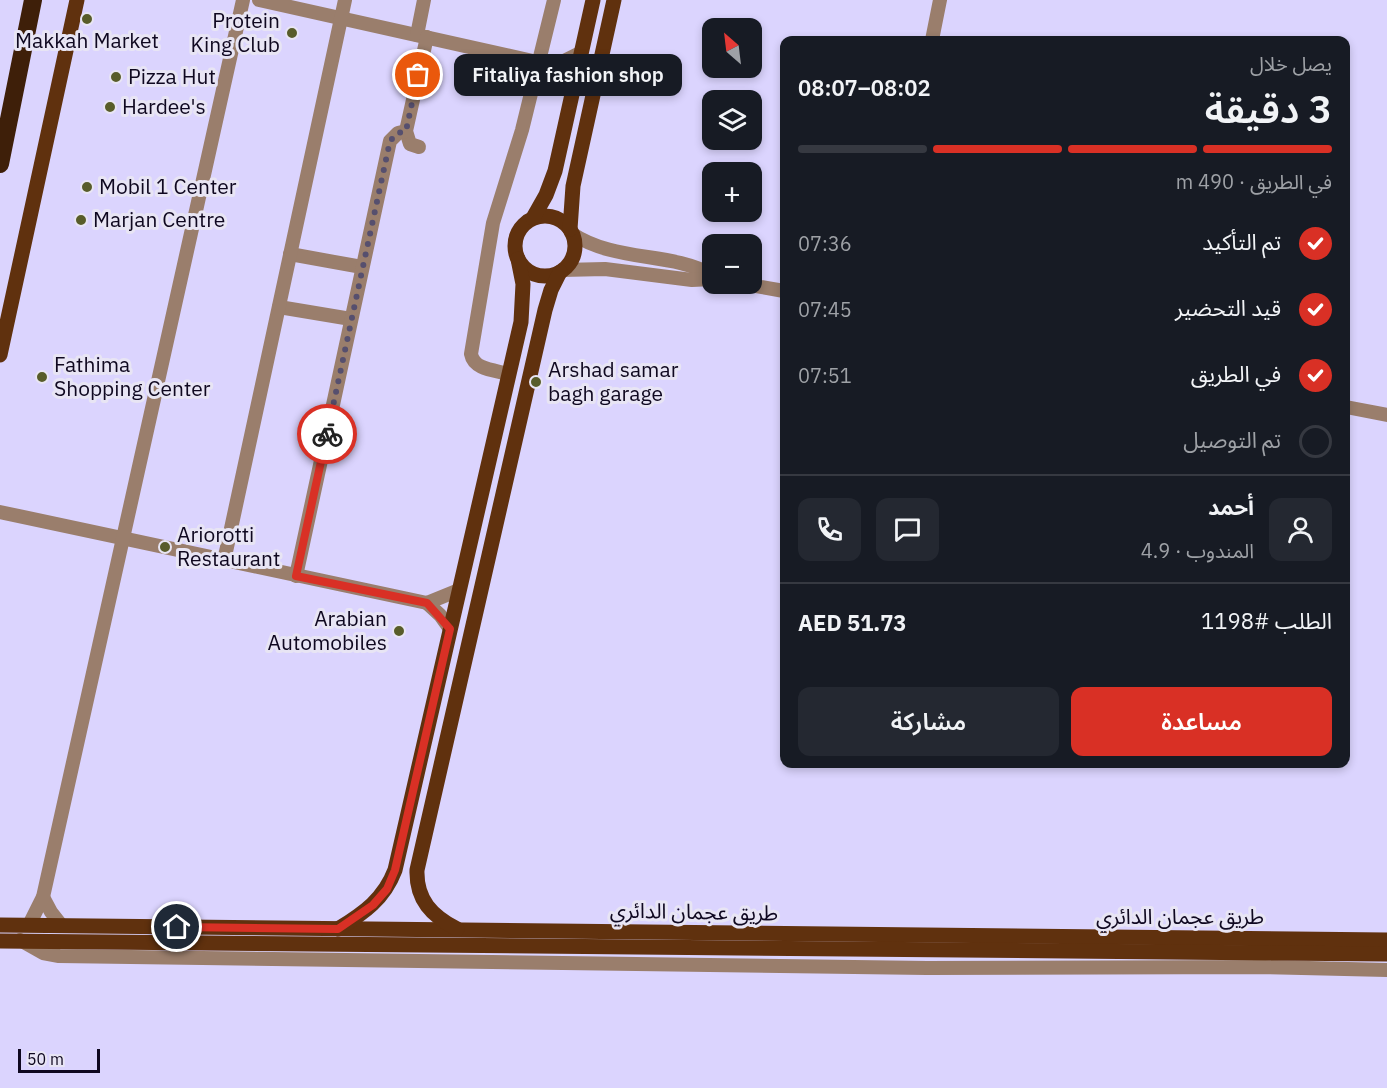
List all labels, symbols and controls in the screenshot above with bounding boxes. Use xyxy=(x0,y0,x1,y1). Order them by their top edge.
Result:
place label: Protein King Club xyxy=(191,6,280,58)
marker: Makkah Market xyxy=(80,12,94,26)
north arrow xyxy=(702,18,762,78)
map controls xyxy=(702,18,762,294)
place label: Makkah Market xyxy=(15,26,159,54)
marker: Protein King Club xyxy=(285,26,299,40)
pin xyxy=(392,49,443,100)
text: يصل خلال xyxy=(1250,50,1332,77)
callout: Fitaliya fashion shop xyxy=(454,54,682,96)
icon: bag xyxy=(401,58,434,91)
text: Fitaliya fashion shop xyxy=(472,61,664,88)
place label: Pizza Hut xyxy=(128,62,216,90)
marker: Pizza Hut xyxy=(109,70,123,84)
text: 08:02–08:07 xyxy=(798,73,931,102)
text: 3 دقيقة xyxy=(1205,83,1332,134)
button: layers xyxy=(702,90,762,150)
place label: Hardee's xyxy=(122,92,206,120)
marker: Hardee's xyxy=(103,100,117,114)
button: + xyxy=(702,162,762,222)
text: في الطريق · 490 m xyxy=(1176,168,1332,195)
place label: Mobil 1 Center xyxy=(99,172,237,200)
marker: Mobil 1 Center xyxy=(80,180,94,194)
place label: Marjan Centre xyxy=(93,205,225,233)
marker: Marjan Centre xyxy=(74,213,88,227)
text: تم التأكيد xyxy=(1202,227,1281,256)
icon: check xyxy=(1299,227,1332,260)
text: 07:36 xyxy=(798,230,852,257)
button: − xyxy=(702,234,762,294)
text: قيد التحضير xyxy=(1175,293,1281,322)
icon: check xyxy=(1299,293,1332,326)
text: 07:45 xyxy=(798,296,852,323)
place label: Fathima Shopping Center xyxy=(54,350,211,402)
place label: Arshad samar bagh garage xyxy=(548,355,679,407)
text: في الطريق xyxy=(1191,359,1281,388)
icon: check xyxy=(1299,359,1332,392)
text: 07:51 xyxy=(798,362,852,389)
marker: Fathima Shopping Center xyxy=(35,370,49,384)
marker: Arshad samar bagh garage xyxy=(529,375,543,389)
courier xyxy=(297,404,357,464)
icon: bike xyxy=(311,418,344,451)
text: تم التوصيل xyxy=(1183,425,1281,454)
text: أحمد xyxy=(1208,492,1254,521)
button: phone xyxy=(798,498,861,561)
button: chat xyxy=(876,498,939,561)
button: person xyxy=(1269,498,1332,561)
place label: Ariorotti Restaurant xyxy=(177,520,280,572)
text: المندوب · 4.9 xyxy=(1141,537,1254,564)
marker: Ariorotti Restaurant xyxy=(158,540,172,554)
place label: Arabian Automobiles xyxy=(268,604,387,656)
text: الطلب #1198 xyxy=(1201,606,1332,635)
text: AED 51.73 xyxy=(798,608,907,637)
marker: Arabian Automobiles xyxy=(392,624,406,638)
button: مشاركة xyxy=(798,687,1059,756)
button: مساعدة xyxy=(1071,687,1332,756)
street label: طريق عجمان الدائري xyxy=(610,896,778,929)
pin xyxy=(151,901,202,952)
street label: طريق عجمان الدائري xyxy=(1096,902,1264,933)
icon: home xyxy=(160,910,193,943)
scale bar xyxy=(18,1046,100,1074)
text: 50 m xyxy=(27,1049,64,1069)

